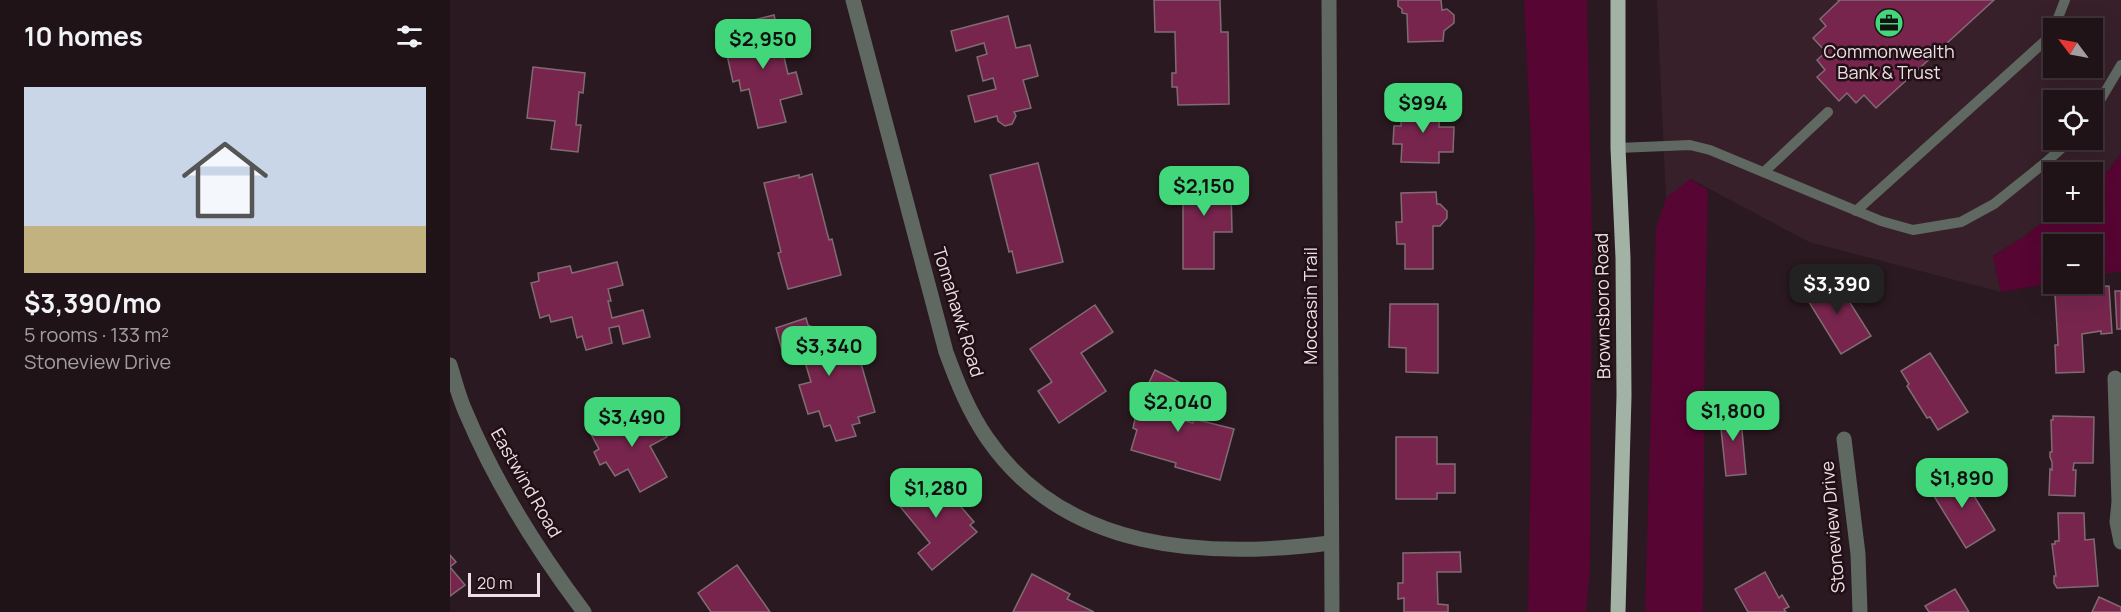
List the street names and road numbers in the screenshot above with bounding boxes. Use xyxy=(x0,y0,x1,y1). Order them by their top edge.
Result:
street label: Brownsboro Road xyxy=(1589,233,1615,379)
street label: Tomahawk Road xyxy=(928,244,990,380)
street label: Moccasin Trail xyxy=(1298,247,1322,365)
street label: Eastwind Road xyxy=(486,423,568,542)
street label: Stoneview Drive xyxy=(1814,460,1850,594)

